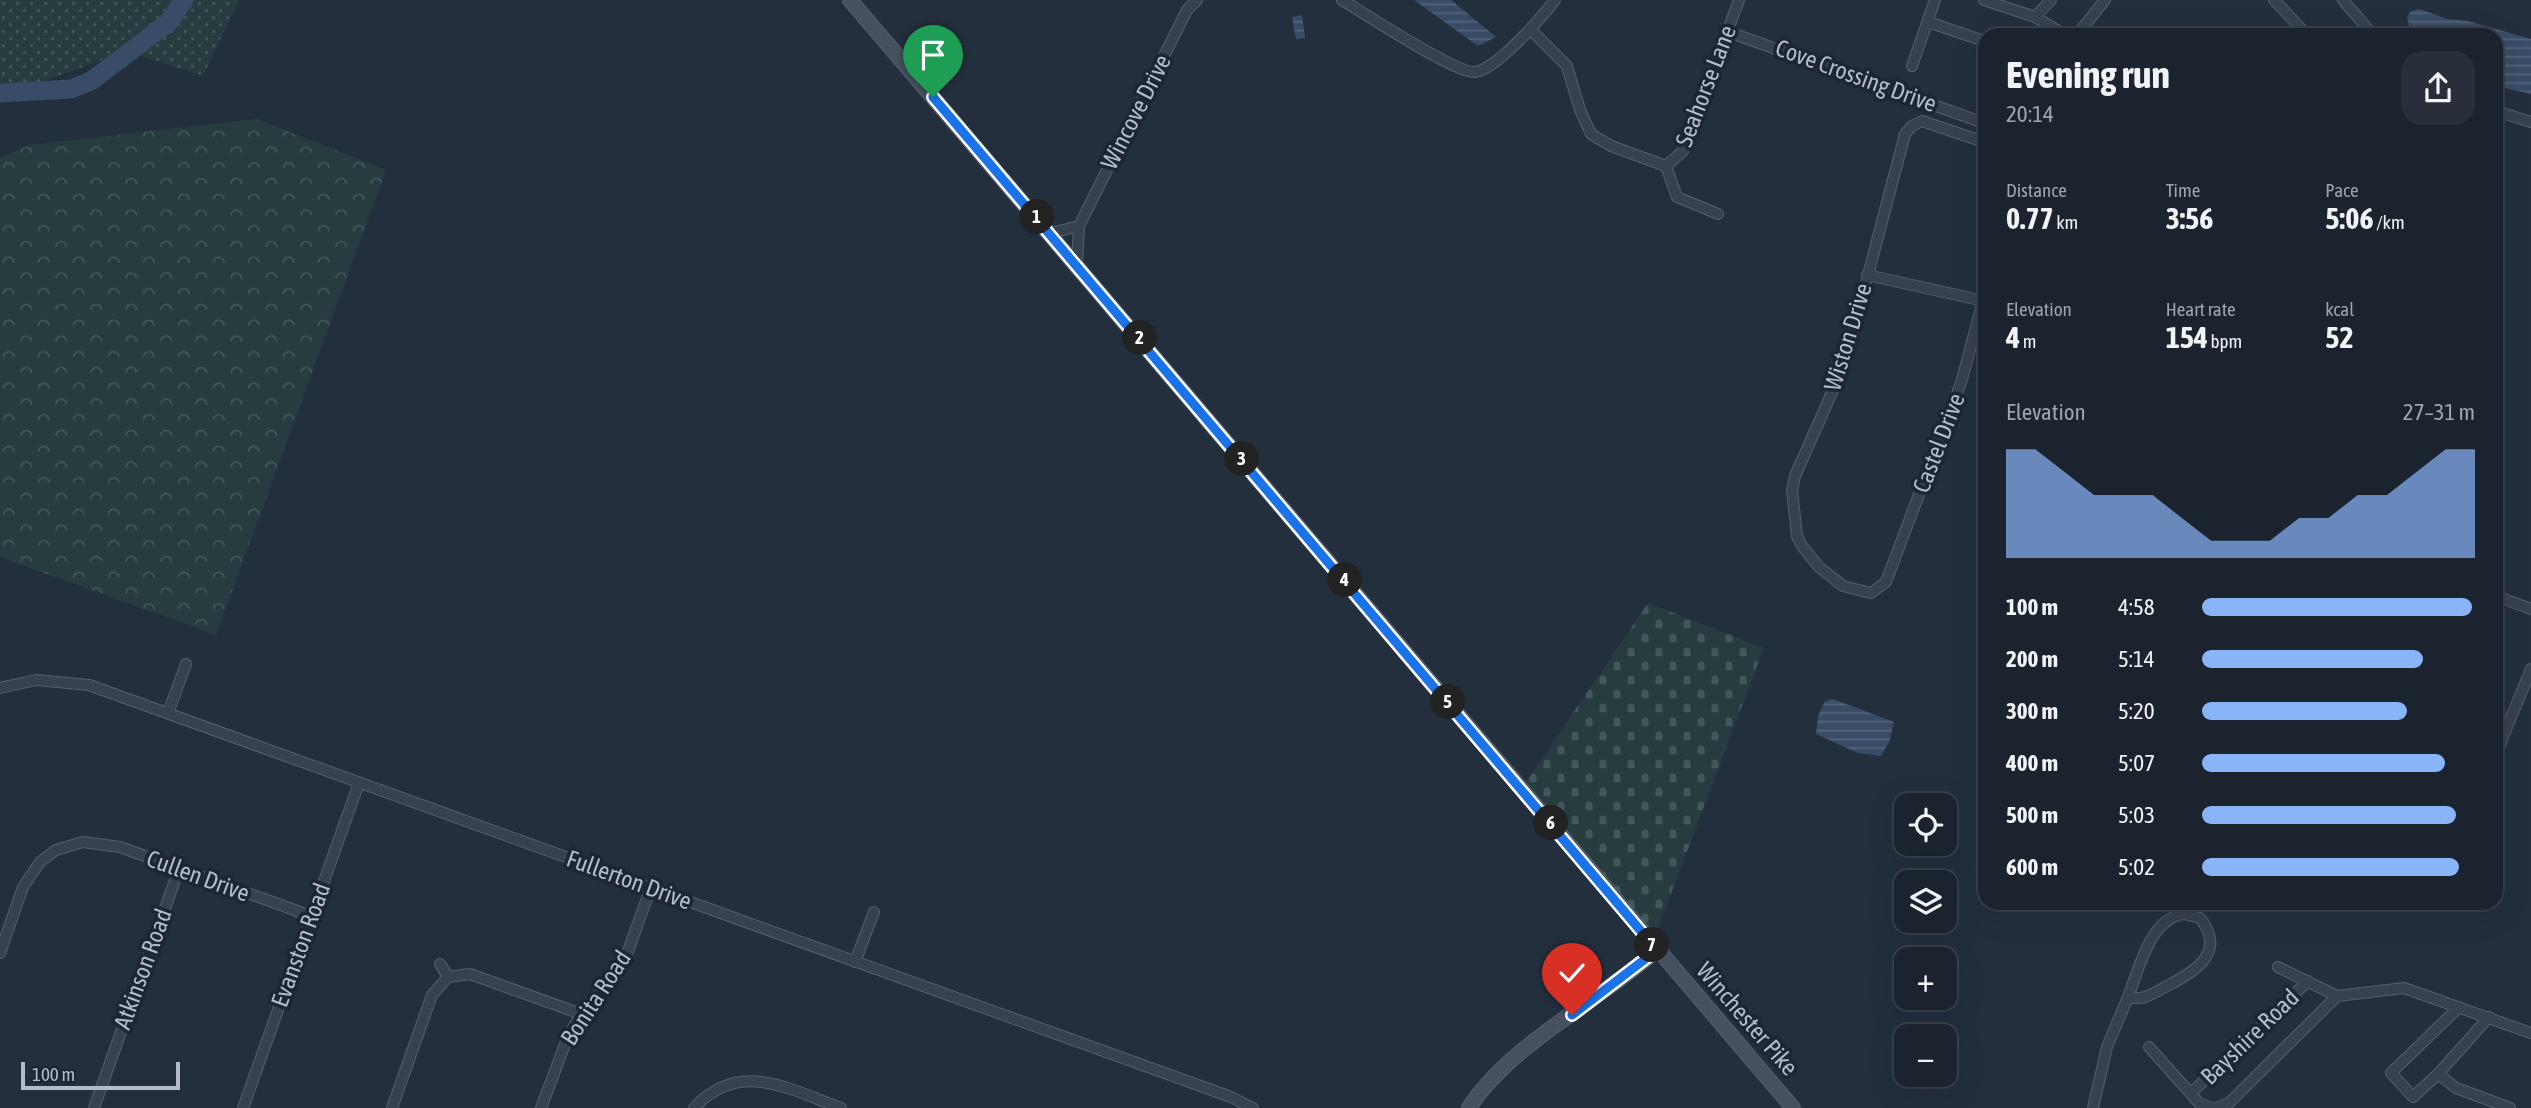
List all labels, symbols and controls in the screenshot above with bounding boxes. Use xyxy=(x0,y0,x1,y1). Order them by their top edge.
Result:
street label: Seahorse Lane xyxy=(1670,21,1741,150)
pin xyxy=(903,25,963,97)
street label: Cove Crossing Drive xyxy=(1772,34,1940,117)
icon: arrive xyxy=(914,36,952,74)
street label: Wincove Drive xyxy=(1095,50,1176,174)
button: share xyxy=(2401,51,2475,125)
text: Evening run xyxy=(2006,53,2170,96)
text: 20:14 xyxy=(2006,101,2054,127)
text: Distance xyxy=(2006,179,2067,201)
text: Time xyxy=(2166,179,2200,201)
text: Pace xyxy=(2325,179,2359,201)
pin: 1 xyxy=(1020,200,1054,234)
text: 0.77 xyxy=(2006,201,2054,235)
text: 3:56 xyxy=(2166,201,2213,235)
text: 5:06 xyxy=(2325,201,2374,235)
text: 1 xyxy=(1032,205,1041,227)
text: km xyxy=(2054,211,2078,233)
text: /km xyxy=(2374,211,2405,233)
street label: Wiston Drive xyxy=(1818,280,1877,394)
text: Elevation xyxy=(2006,298,2072,320)
text: Heart rate xyxy=(2166,298,2236,320)
text: kcal xyxy=(2325,298,2354,320)
pin: 2 xyxy=(1122,320,1158,356)
text: 4 xyxy=(2006,320,2020,354)
text: 154 xyxy=(2166,320,2208,354)
text: 52 xyxy=(2325,320,2354,354)
text: 2 xyxy=(1135,326,1144,348)
text: m xyxy=(2020,330,2036,352)
text: bpm xyxy=(2208,330,2242,352)
street label: Castel Drive xyxy=(1907,389,1970,496)
text: Elevation xyxy=(2006,399,2086,425)
text: 27–31 m xyxy=(2403,399,2475,425)
pin: 3 xyxy=(1224,442,1260,476)
text: 3 xyxy=(1237,447,1246,469)
pin: 4 xyxy=(1328,562,1362,598)
text: 4 xyxy=(1340,568,1349,590)
text: 100 m xyxy=(2006,594,2058,620)
text: 4:58 xyxy=(2118,594,2155,620)
text: 200 m xyxy=(2006,646,2058,672)
text: 5:14 xyxy=(2118,646,2155,672)
pin: 5 xyxy=(1430,684,1466,720)
text: 5 xyxy=(1443,690,1452,712)
text: 300 m xyxy=(2006,698,2058,724)
text: 5:20 xyxy=(2118,698,2155,724)
text: 400 m xyxy=(2006,750,2058,776)
text: 5:07 xyxy=(2118,750,2155,776)
map controls xyxy=(1894,793,1957,1087)
button: locate xyxy=(1894,793,1957,856)
text: 500 m xyxy=(2006,802,2058,828)
text: 5:03 xyxy=(2118,802,2155,828)
pin: 6 xyxy=(1534,806,1568,840)
text: 6 xyxy=(1546,811,1555,833)
street label: Cullen Drive xyxy=(143,844,253,907)
street label: Fullerton Drive xyxy=(563,844,695,915)
text: 600 m xyxy=(2006,854,2058,880)
text: 5:02 xyxy=(2118,854,2155,880)
button: layers xyxy=(1894,870,1957,933)
street label: Evanston Road xyxy=(266,879,335,1010)
street label: Atkinson Road xyxy=(108,905,177,1033)
pin: 7 xyxy=(1634,928,1670,962)
text: 7 xyxy=(1647,933,1656,955)
pin xyxy=(1542,943,1602,1015)
street label: Bonita Road xyxy=(555,946,636,1050)
button: + xyxy=(1894,947,1957,1010)
icon: check xyxy=(1553,954,1591,992)
street label: Winchester Pike xyxy=(1691,957,1804,1080)
street label: Bayshire Road xyxy=(2195,983,2304,1090)
button: − xyxy=(1894,1024,1957,1087)
scale bar xyxy=(21,1059,180,1091)
text: 100 m xyxy=(32,1063,75,1085)

